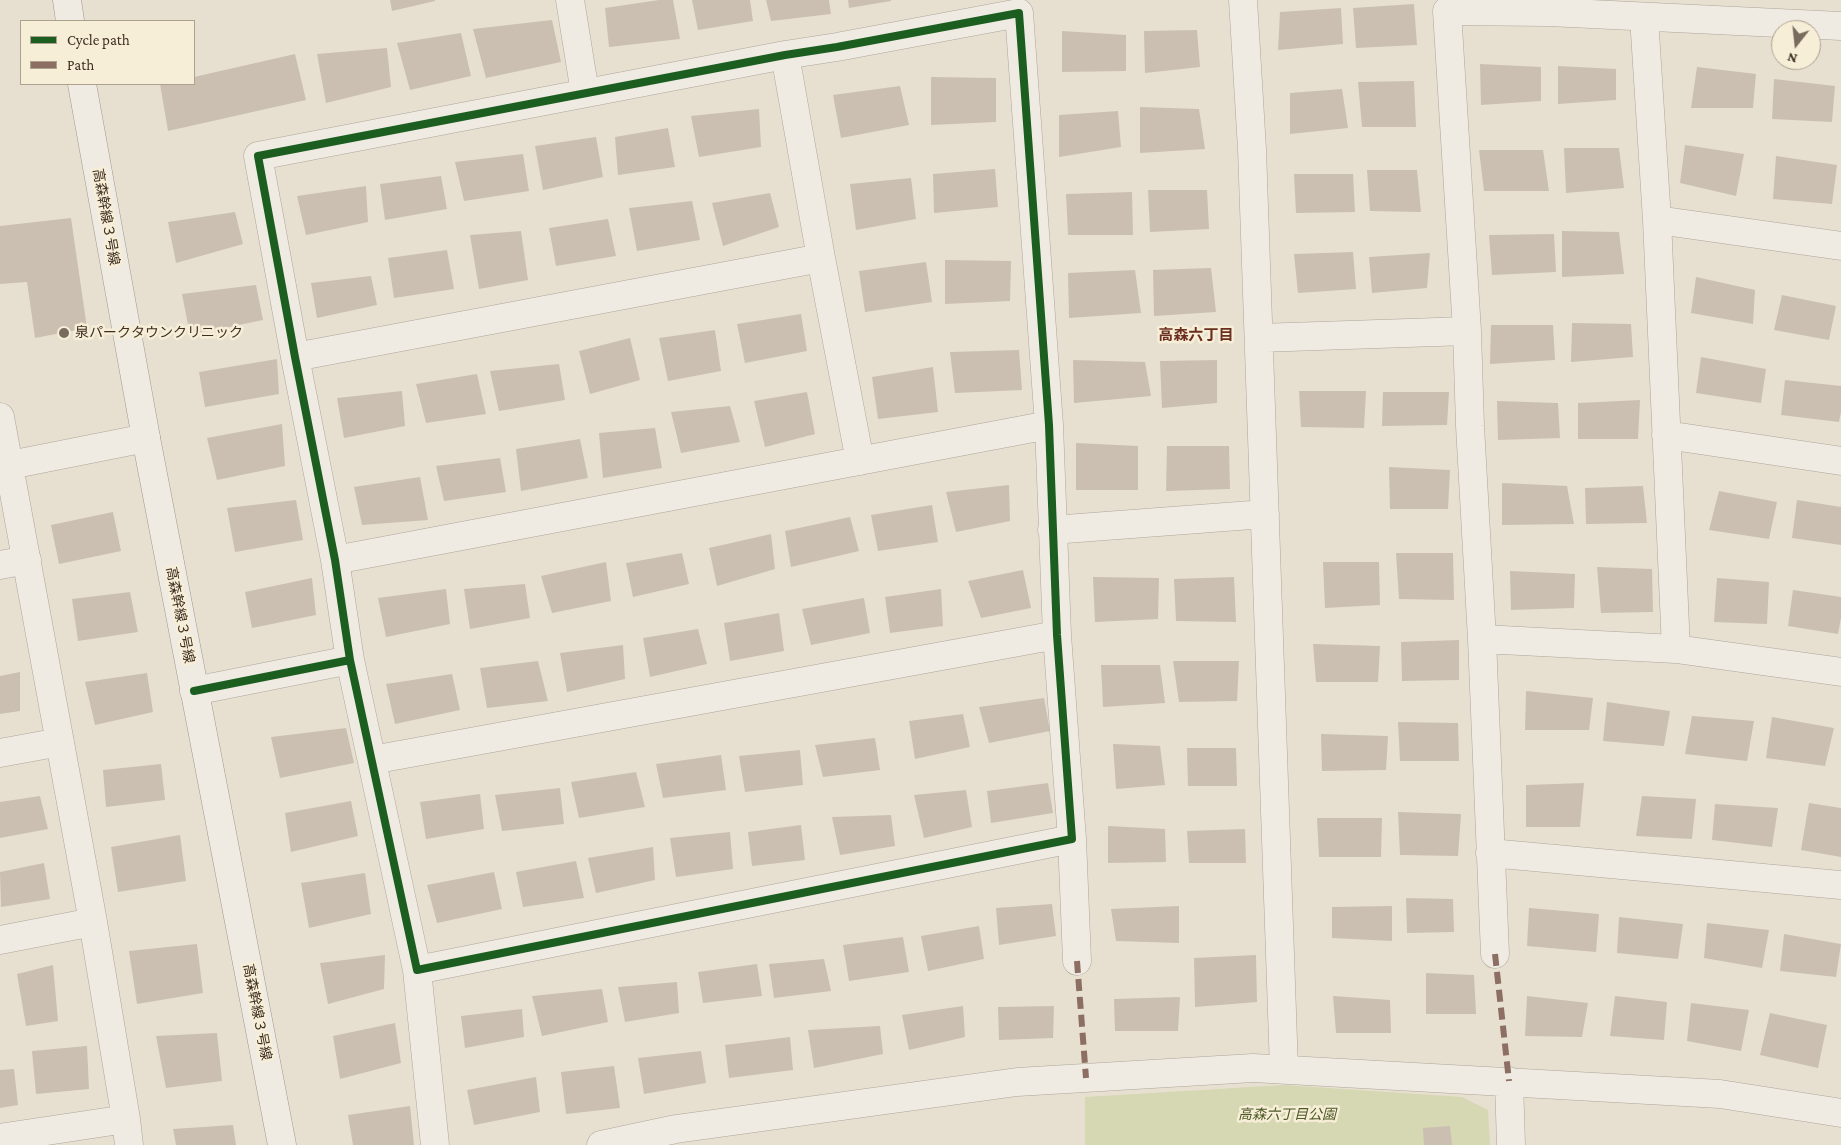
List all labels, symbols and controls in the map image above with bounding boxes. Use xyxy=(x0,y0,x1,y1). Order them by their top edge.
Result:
legend xyxy=(20,20,195,85)
north arrow xyxy=(1771,20,1821,70)
text: Cycle path xyxy=(67,32,130,48)
text: N xyxy=(1785,49,1799,67)
text: Path xyxy=(67,57,94,73)
street label: 高森幹線３号線 xyxy=(89,167,123,267)
place label: 泉パークタウンクリニック xyxy=(75,325,243,341)
marker: 泉パークタウンクリニック xyxy=(57,326,71,340)
district label: 高森六丁目 xyxy=(1159,326,1233,344)
street label: 高森幹線３号線 xyxy=(162,565,198,665)
street label: 高森幹線３号線 xyxy=(239,962,275,1062)
park label: 高森六丁目公園 xyxy=(1238,1107,1336,1123)

